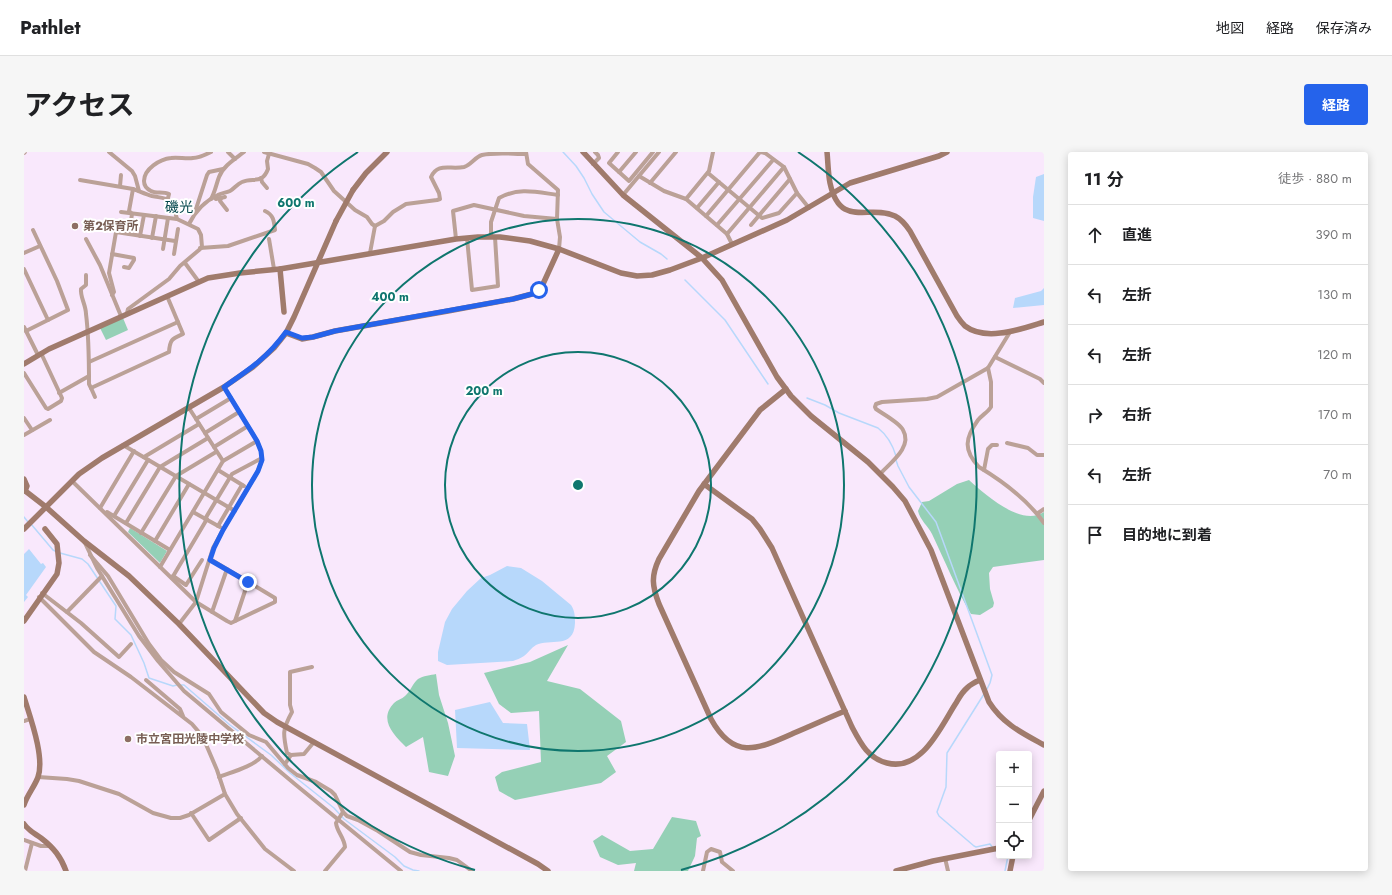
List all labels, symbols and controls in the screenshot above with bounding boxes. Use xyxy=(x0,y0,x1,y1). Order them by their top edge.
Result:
text: Pathlet xyxy=(20,14,80,41)
text: 地図 xyxy=(1216,18,1244,38)
text: 経路 xyxy=(1266,18,1294,38)
text: 保存済み xyxy=(1316,18,1372,38)
button: 経路 xyxy=(1304,84,1368,125)
text: アクセス xyxy=(24,85,135,126)
text: 11 分 xyxy=(1084,167,1123,191)
text: 徒歩 · 880 m xyxy=(1278,169,1352,188)
text: 600 m xyxy=(277,194,315,212)
district label: 磯光 xyxy=(165,197,193,217)
place label: 第２保育所 xyxy=(83,217,139,235)
marker: 第２保育所 xyxy=(70,221,80,231)
icon: ahead xyxy=(1084,224,1106,246)
text: 直進 xyxy=(1122,224,1152,246)
text: 390 m xyxy=(1316,225,1352,244)
route start xyxy=(530,281,548,299)
icon: left xyxy=(1084,284,1106,306)
text: 左折 xyxy=(1122,284,1152,306)
text: 130 m xyxy=(1317,285,1352,304)
text: 400 m xyxy=(371,288,409,306)
icon: left xyxy=(1084,344,1106,366)
text: 左折 xyxy=(1122,344,1152,366)
text: 120 m xyxy=(1317,345,1352,364)
text: 200 m xyxy=(465,382,503,400)
icon: right xyxy=(1084,404,1106,426)
text: 右折 xyxy=(1122,404,1152,426)
text: 170 m xyxy=(1317,405,1352,424)
icon: left xyxy=(1084,464,1106,486)
text: 左折 xyxy=(1122,464,1152,486)
text: 70 m xyxy=(1323,465,1352,484)
centre of rings xyxy=(571,478,585,492)
icon: arrive xyxy=(1084,524,1106,546)
text: 目的地に到着 xyxy=(1122,524,1212,546)
route end xyxy=(239,573,257,591)
place label: 市立宮田光陵中学校 xyxy=(136,730,244,748)
marker: 市立宮田光陵中学校 xyxy=(123,734,133,744)
map controls xyxy=(996,751,1032,859)
button: + xyxy=(996,751,1032,787)
button: − xyxy=(996,787,1032,823)
button: locate xyxy=(996,823,1032,859)

